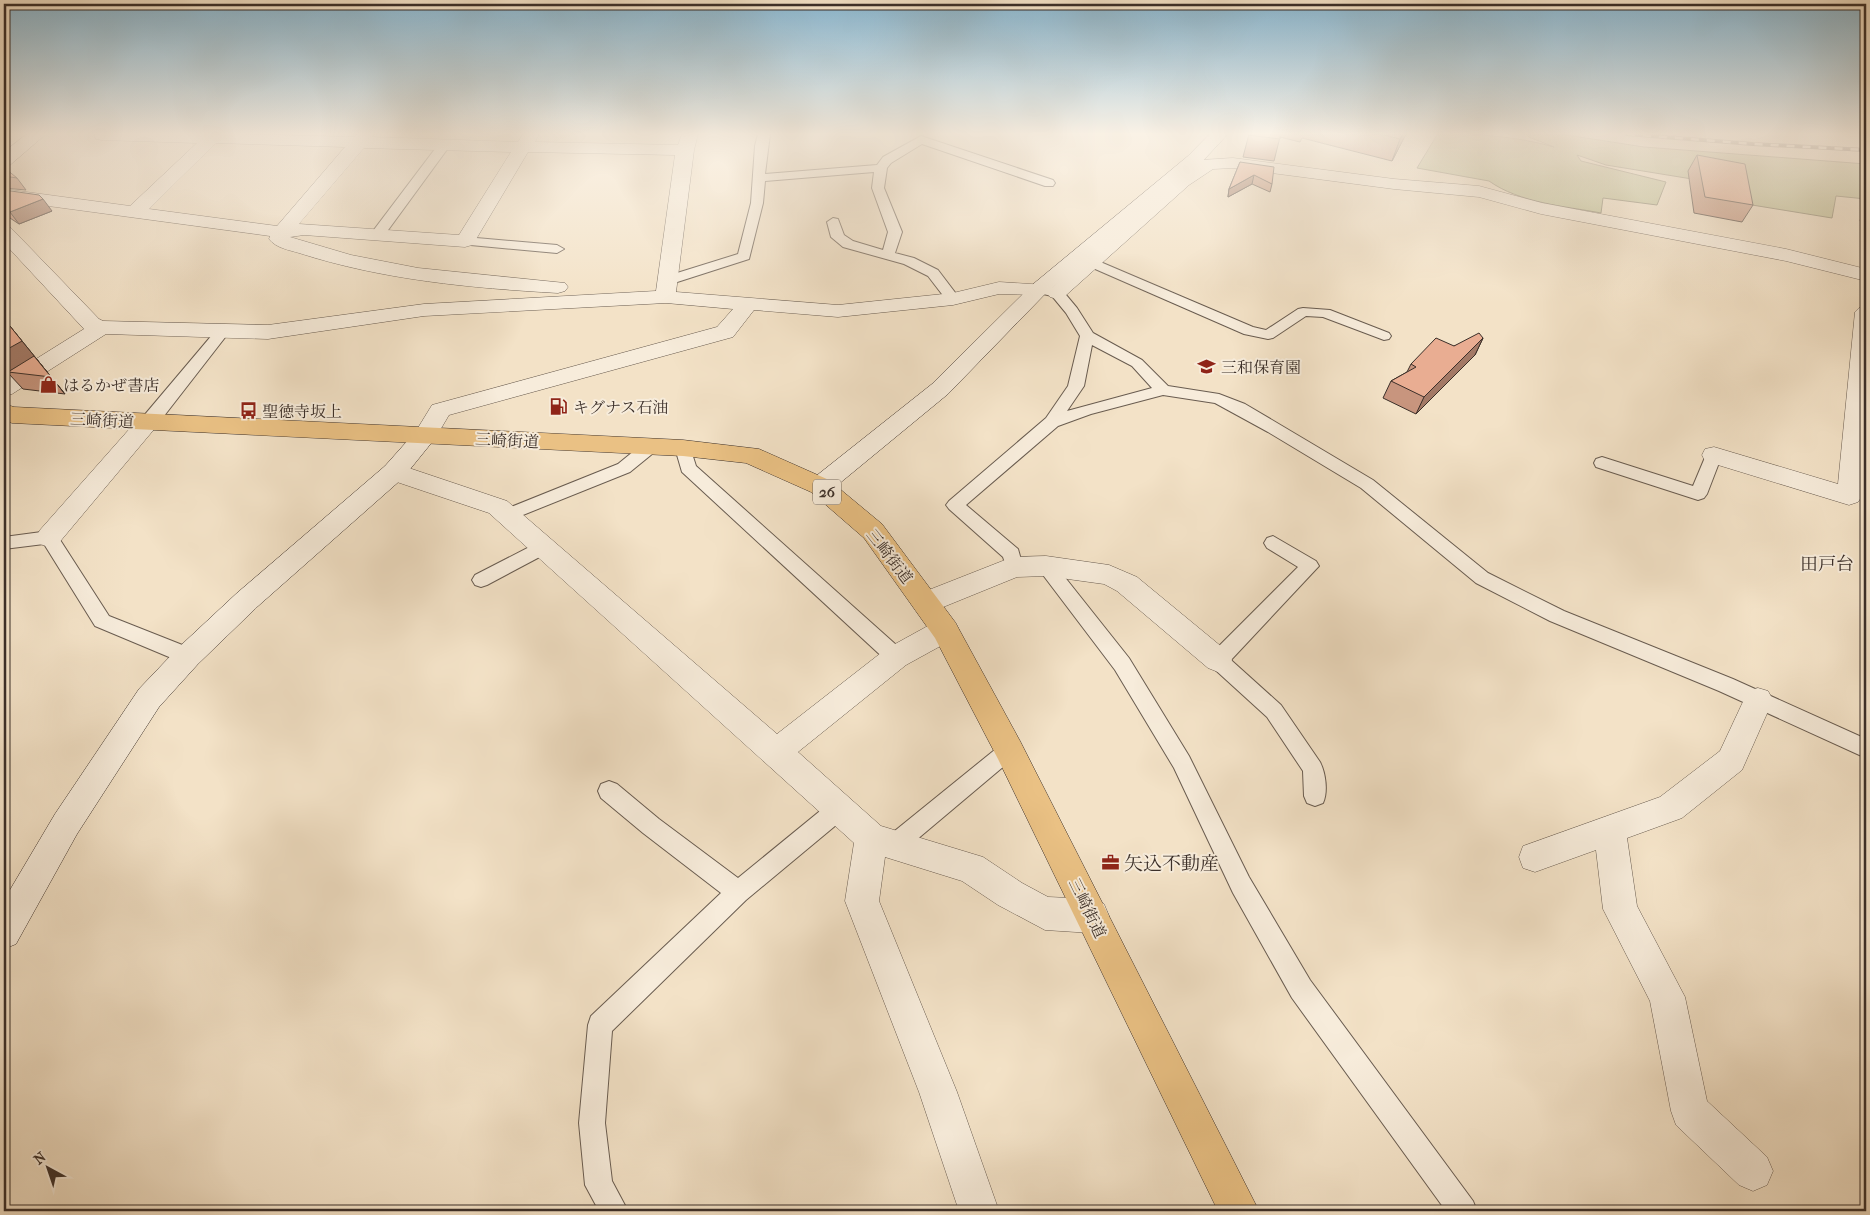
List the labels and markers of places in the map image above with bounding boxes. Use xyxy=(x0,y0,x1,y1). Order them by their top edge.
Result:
school or university icon: 三和保育園 xyxy=(1197,357,1217,377)
place label: 三和保育園 xyxy=(1221,358,1301,377)
shop icon: はるかぜ書店 xyxy=(39,375,59,395)
place label: はるかぜ書店 xyxy=(63,376,159,395)
fuel station icon: キグナス石油 xyxy=(549,397,569,417)
place label: キグナス石油 xyxy=(573,398,668,417)
bus stop icon: 聖徳寺坂上 xyxy=(238,401,258,421)
place label: 聖徳寺坂上 xyxy=(262,402,342,421)
office icon: 矢込不動産 xyxy=(1100,853,1120,873)
place label: 矢込不動産 xyxy=(1124,853,1219,875)

